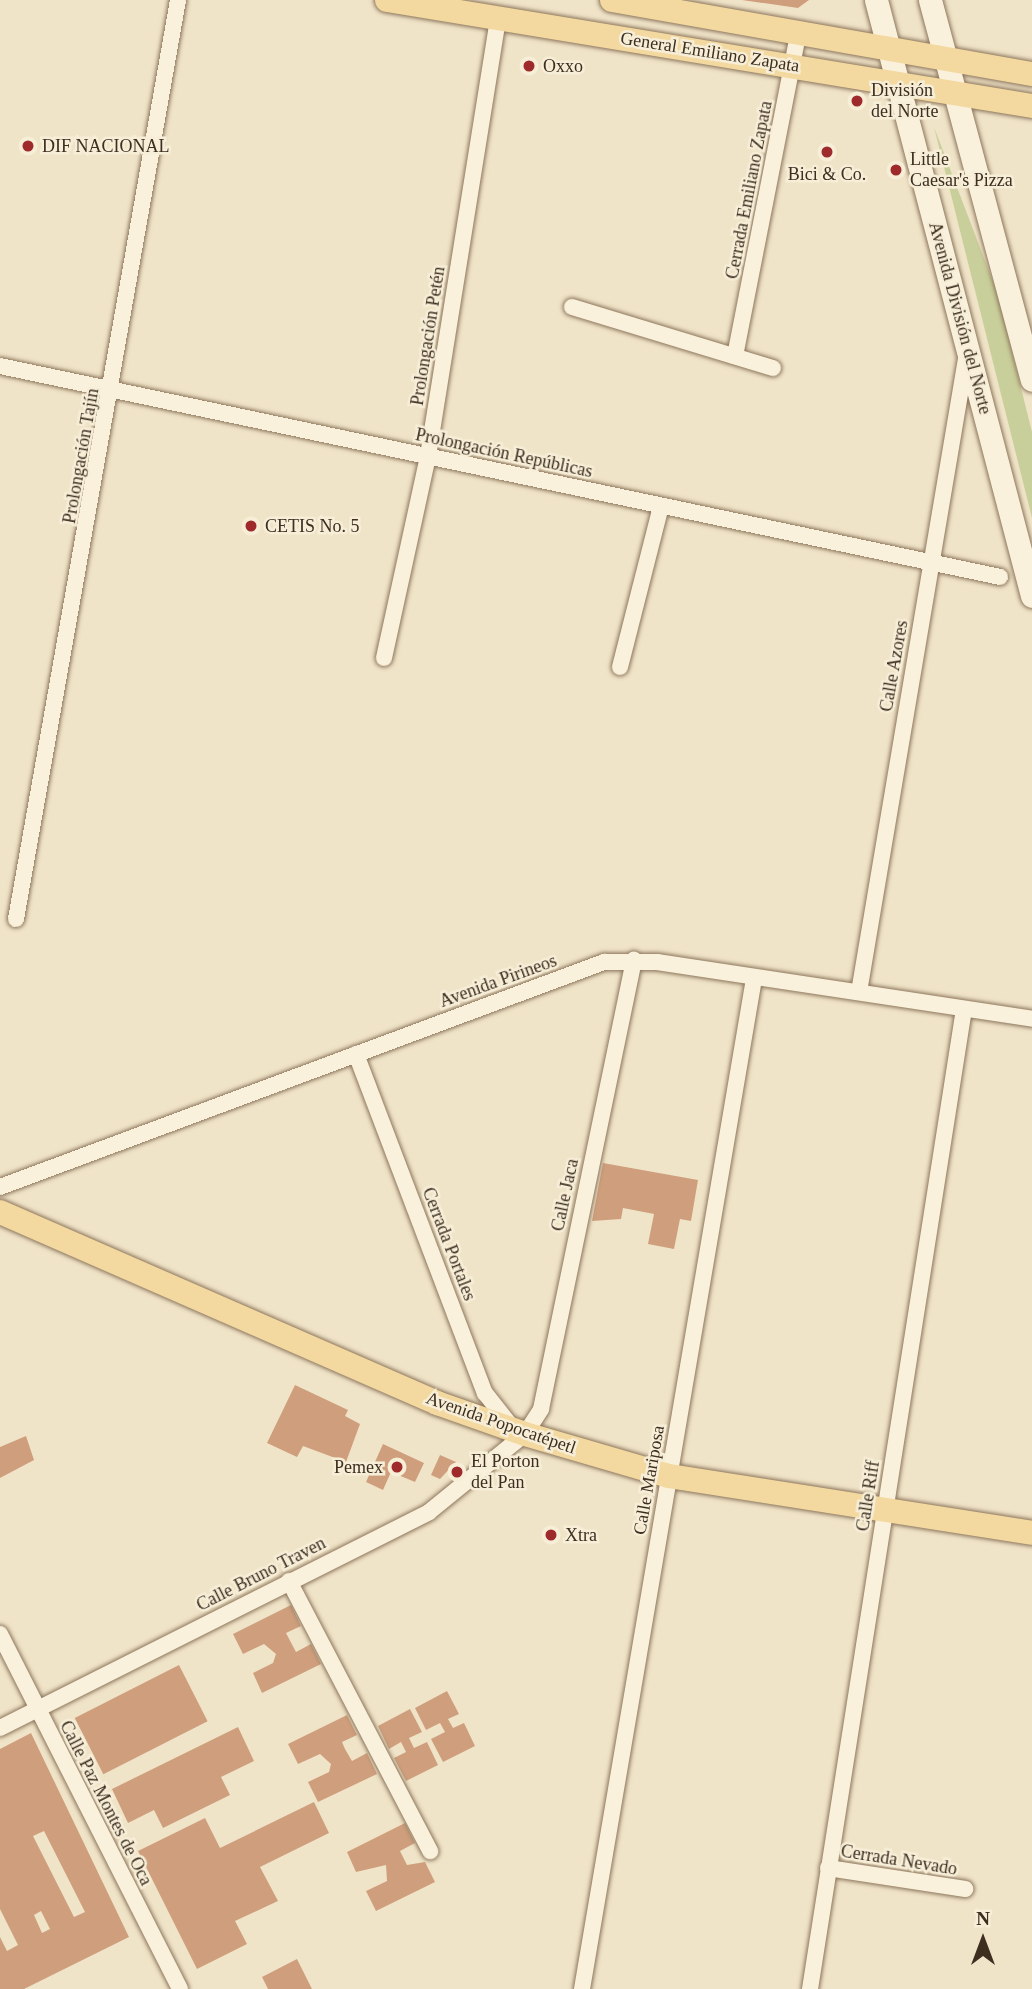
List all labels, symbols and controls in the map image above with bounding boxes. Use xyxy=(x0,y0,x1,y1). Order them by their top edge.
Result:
street label: General Emiliano Zapata xyxy=(619,27,801,77)
place label: Oxxo xyxy=(543,55,583,77)
marker: Oxxo xyxy=(521,58,537,74)
place label: División del Norte xyxy=(871,80,938,122)
marker: División del Norte xyxy=(849,93,865,109)
street label: Cerrada Emiliano Zapata xyxy=(721,99,777,281)
place label: DIF NACIONAL xyxy=(42,135,169,157)
marker: DIF NACIONAL xyxy=(20,138,36,154)
marker: Bici & Co. xyxy=(819,144,835,160)
place label: Little Caesar's Pizza xyxy=(910,149,1013,192)
marker: Little Caesar's Pizza xyxy=(888,162,904,178)
place label: Bici & Co. xyxy=(788,163,866,185)
street label: Avenida División del Norte xyxy=(924,220,996,416)
street label: Prolongación Petén xyxy=(406,265,450,407)
street label: Prolongación Tajín xyxy=(58,387,104,525)
street label: Prolongación Repúblicas xyxy=(413,424,595,482)
place label: CETIS No. 5 xyxy=(265,515,360,537)
marker: CETIS No. 5 xyxy=(243,518,259,534)
street label: Calle Azores xyxy=(875,618,913,714)
street label: Avenida Pirineos xyxy=(436,950,560,1012)
street label: Calle Jaca xyxy=(547,1157,583,1233)
street label: Cerrada Portales xyxy=(418,1184,480,1304)
street label: Avenida Popocatépetl xyxy=(423,1387,579,1459)
street label: Calle Mariposa xyxy=(629,1424,669,1536)
place label: El Porton del Pan xyxy=(471,1451,540,1494)
place label: Pemex xyxy=(334,1456,383,1478)
marker: Pemex xyxy=(389,1459,405,1475)
street label: Calle Riff xyxy=(852,1459,884,1533)
marker: El Porton del Pan xyxy=(449,1464,465,1480)
place label: Xtra xyxy=(565,1524,597,1546)
marker: Xtra xyxy=(543,1527,559,1543)
street label: Calle Bruno Traven xyxy=(193,1532,329,1616)
street label: Calle Paz Montes de Oca xyxy=(55,1717,157,1889)
street label: Cerrada Nevado xyxy=(839,1840,959,1880)
north arrow xyxy=(948,1905,1018,1975)
text: N xyxy=(976,1908,990,1929)

